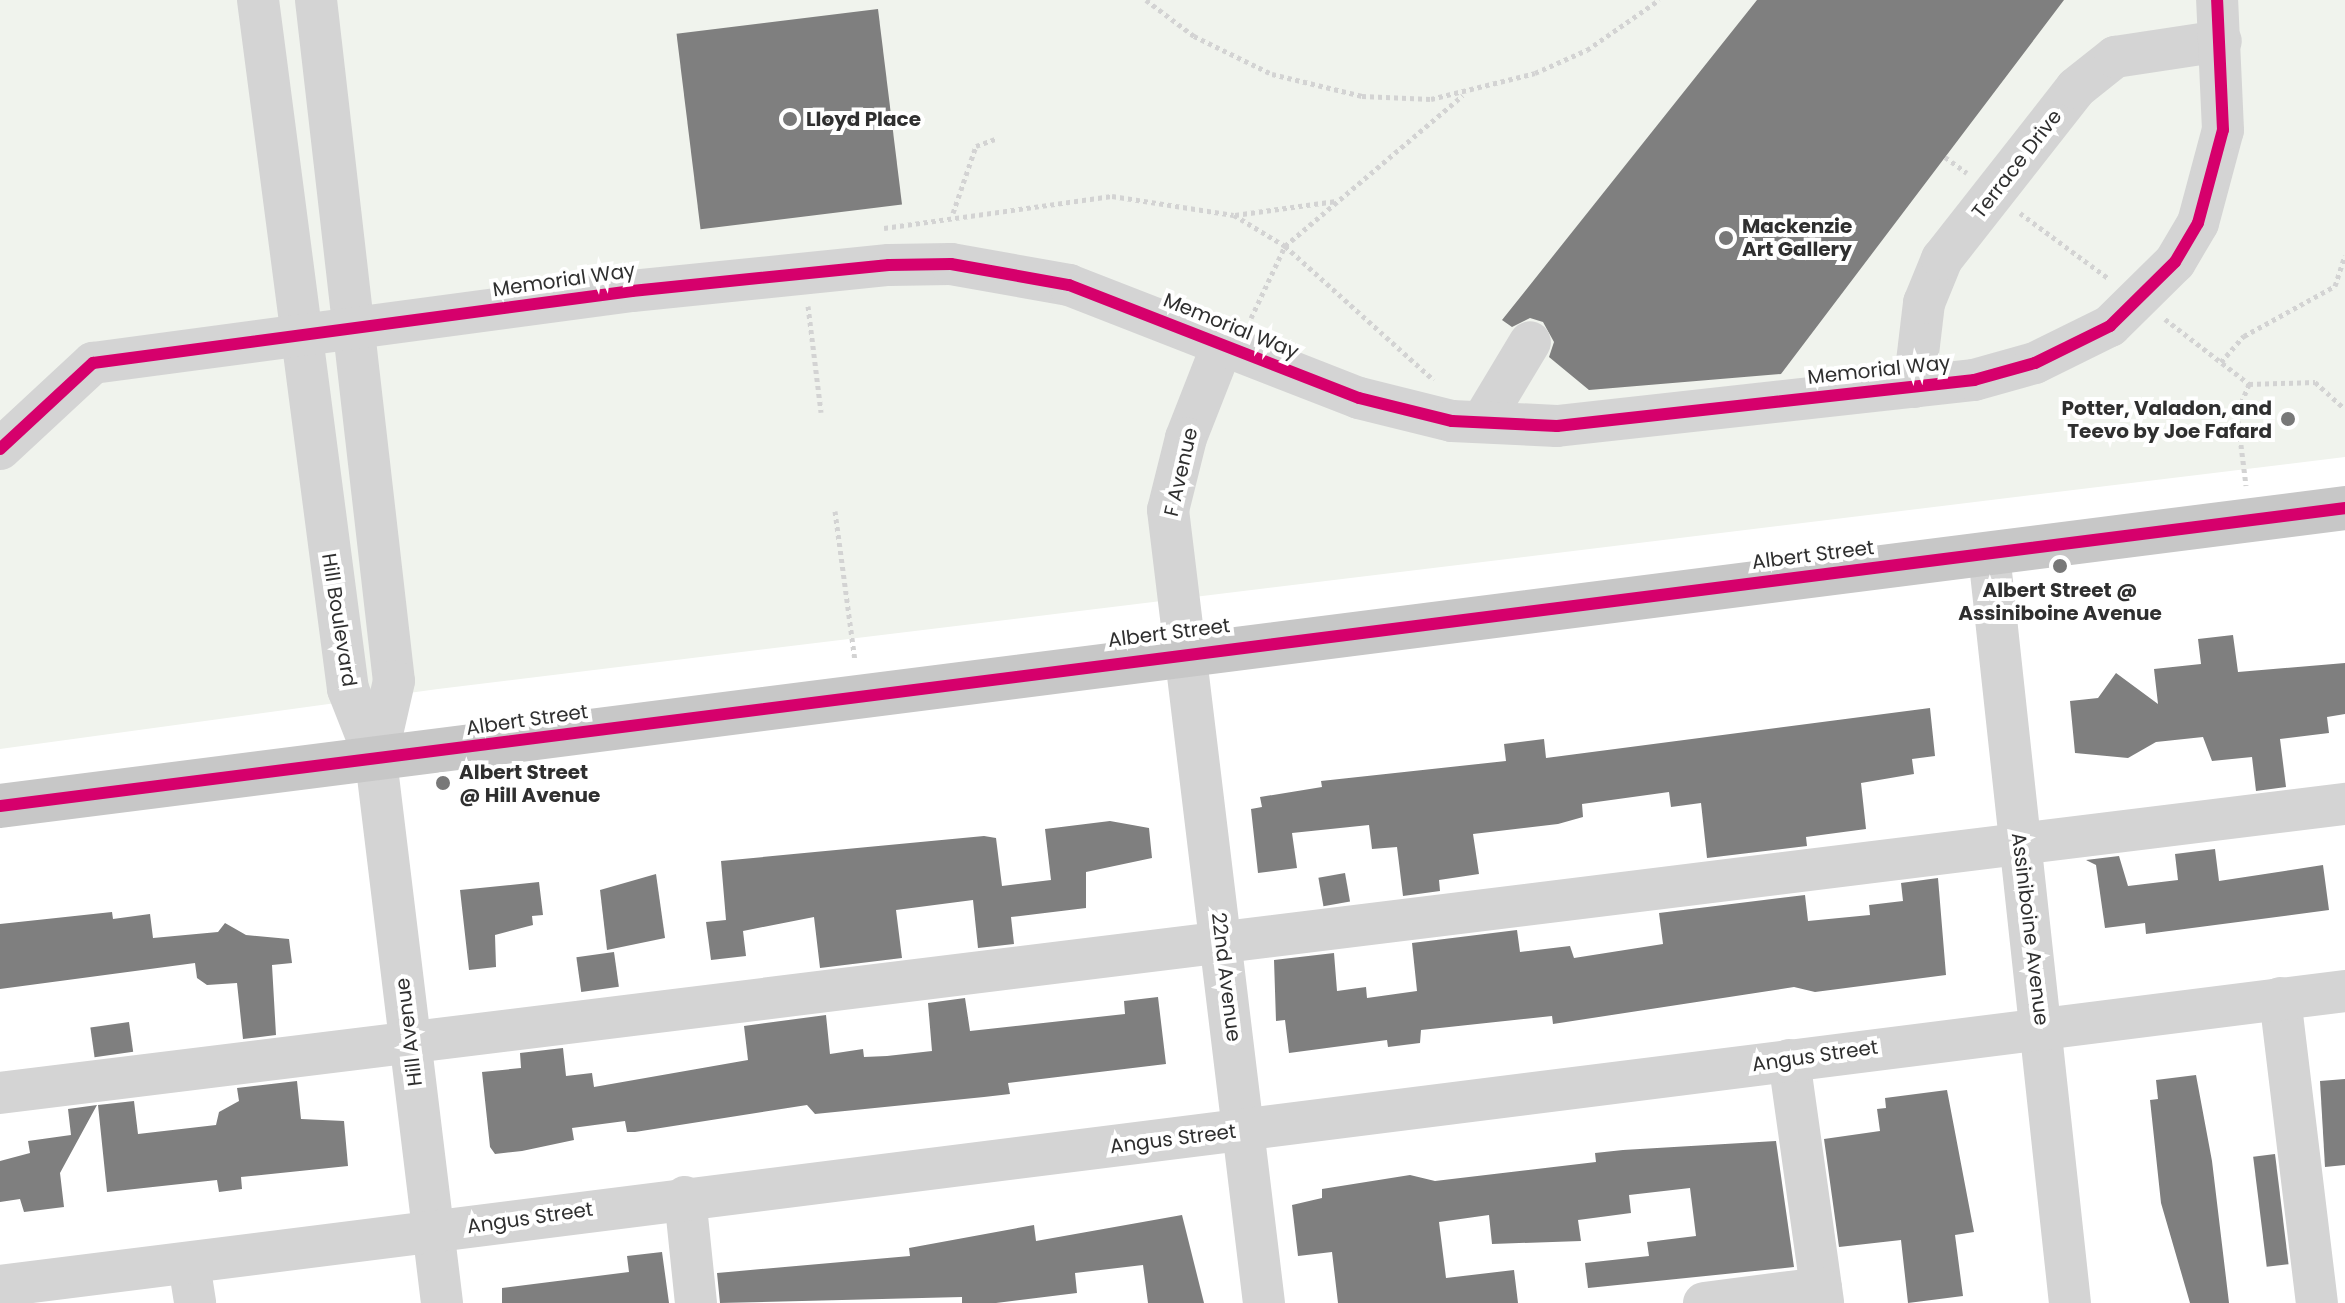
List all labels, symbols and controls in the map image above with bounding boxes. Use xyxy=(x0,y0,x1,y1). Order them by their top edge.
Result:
street label: Terrace Drive xyxy=(1967,105,2067,223)
place label: Lloyd Place xyxy=(806,107,921,131)
marker: Lloyd Place xyxy=(781,110,799,128)
place label: Mackenzie Art Gallery xyxy=(1742,214,1852,261)
marker: Mackenzie Art Gallery xyxy=(1717,229,1735,247)
street label: Memorial Way xyxy=(491,258,637,302)
street label: Memorial Way xyxy=(1160,288,1302,364)
street label: Memorial Way xyxy=(1806,351,1952,389)
place label: Potter, Valadon, and Teevo by Joe Fafard xyxy=(2062,396,2272,443)
marker: Potter, Valadon, and Teevo by Joe Fafard xyxy=(2279,410,2297,428)
street label: F Avenue xyxy=(1159,425,1203,519)
street label: Albert Street xyxy=(1751,536,1875,574)
street label: Hill Boulevard xyxy=(317,552,361,688)
marker: Albert Street @ Assiniboine Avenue xyxy=(2051,557,2069,575)
place label: Albert Street @ Assiniboine Avenue xyxy=(1958,578,2162,625)
street label: Albert Street xyxy=(1107,614,1231,652)
street label: Albert Street xyxy=(464,700,590,740)
place label: Albert Street @ Hill Avenue xyxy=(459,760,600,807)
marker: Albert Street @ Hill Avenue xyxy=(434,774,452,792)
street label: Assiniboine Avenue xyxy=(2006,831,2054,1027)
street label: 22nd Avenue xyxy=(1206,911,1246,1043)
street label: Hill Avenue xyxy=(390,976,428,1088)
street label: Angus Street xyxy=(1750,1035,1880,1077)
street label: Angus Street xyxy=(1109,1119,1237,1159)
street label: Angus Street xyxy=(465,1197,595,1239)

